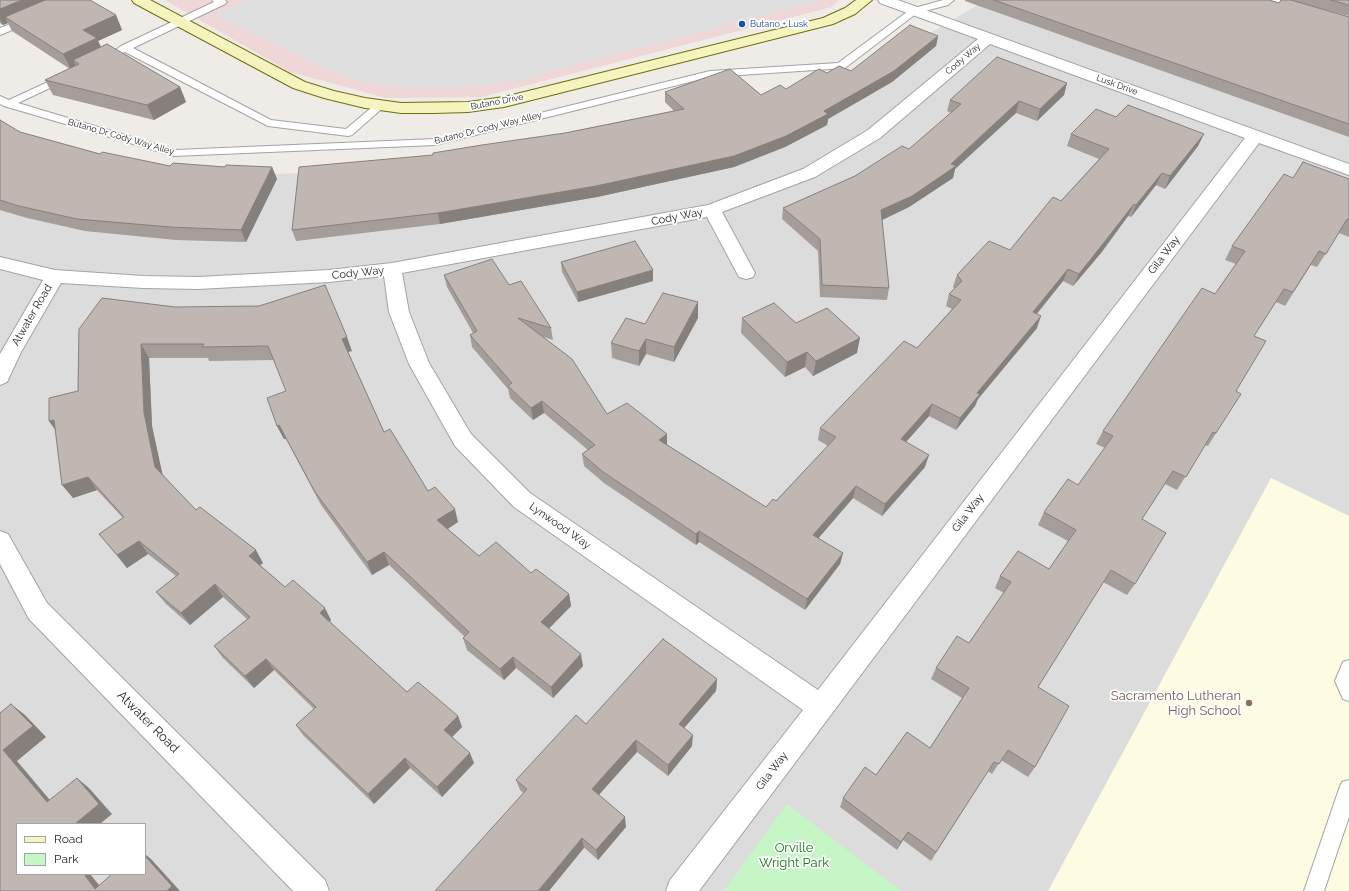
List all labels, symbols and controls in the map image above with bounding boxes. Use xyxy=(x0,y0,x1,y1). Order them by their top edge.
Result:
marker: Butano + Lusk xyxy=(737,19,747,29)
place label: Butano + Lusk xyxy=(750,19,808,29)
street label: Cody Way xyxy=(943,41,983,77)
street label: Lusk Drive xyxy=(1095,72,1139,98)
street label: Butano Drive xyxy=(470,92,524,112)
street label: Butano Dr Cody Way Alley xyxy=(433,109,543,147)
street label: Butano Dr Cody Way Alley xyxy=(67,117,175,157)
street label: Cody Way xyxy=(650,206,704,228)
street label: Gila Way xyxy=(1145,233,1183,277)
street label: Cody Way xyxy=(331,264,385,282)
street label: Atwater Road xyxy=(9,282,55,348)
street label: Gila Way xyxy=(949,491,987,535)
street label: Lynwood Way xyxy=(527,500,593,552)
street label: Atwater Road xyxy=(114,688,182,756)
place label: Sacramento Lutheran High School xyxy=(1111,688,1241,719)
marker: Sacramento Lutheran High School xyxy=(1244,698,1254,708)
street label: Gila Way xyxy=(753,749,791,793)
legend xyxy=(16,823,146,875)
text: Road xyxy=(54,832,83,846)
park label: Orville Wright Park xyxy=(759,840,829,871)
text: Park xyxy=(54,852,79,866)

